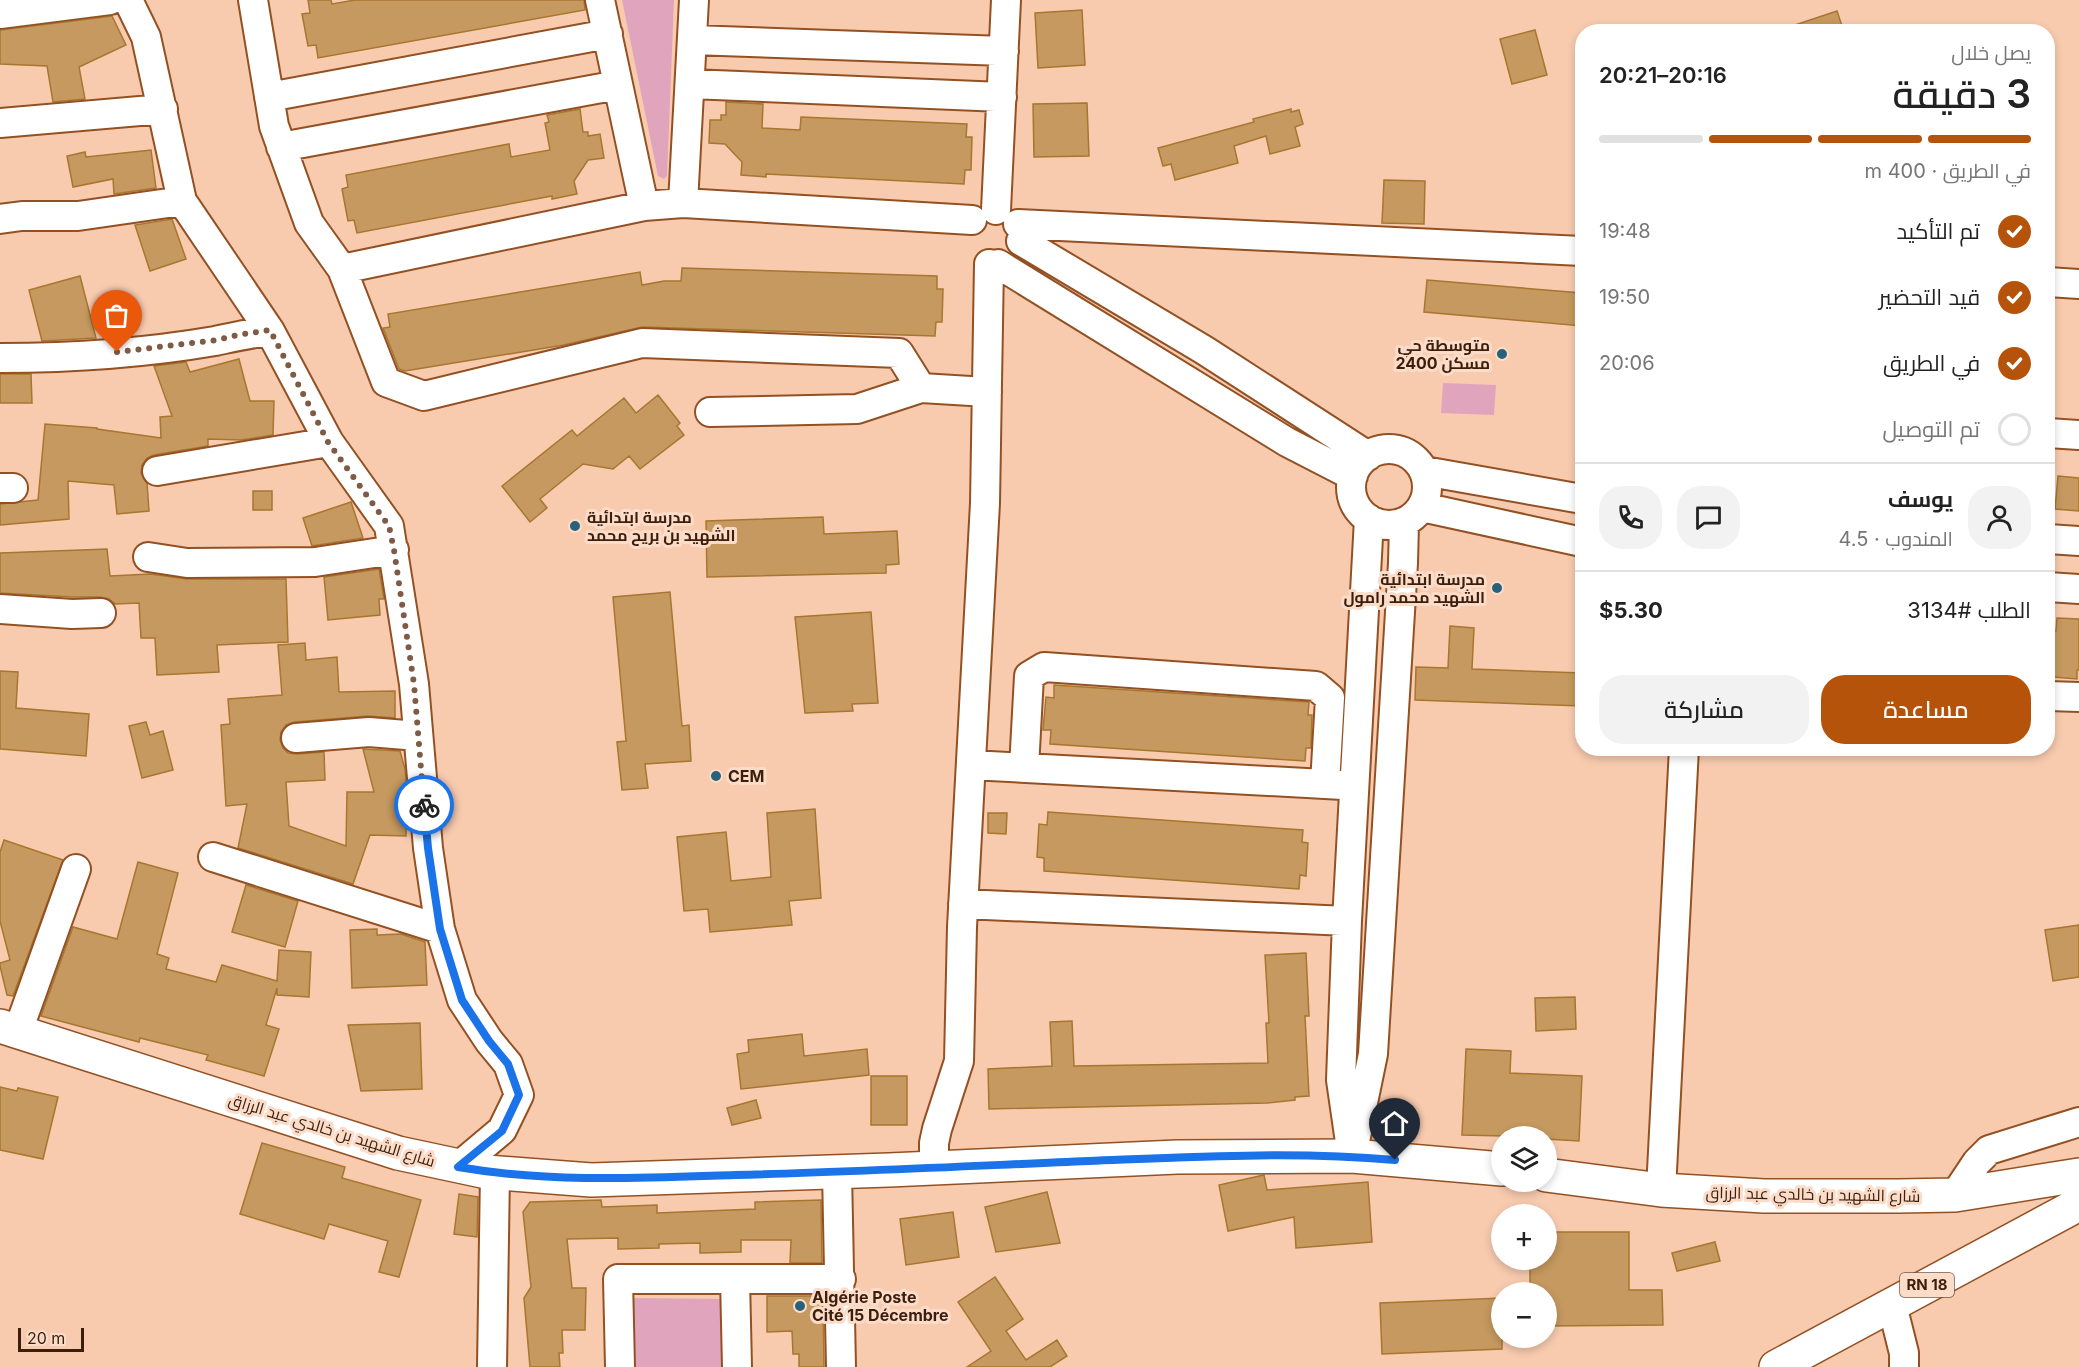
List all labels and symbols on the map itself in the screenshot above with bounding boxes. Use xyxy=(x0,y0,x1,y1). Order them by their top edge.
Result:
pin xyxy=(91,290,142,352)
place label: متوسطة حي 2400 مسكن xyxy=(1395,335,1490,373)
marker: متوسطة حي 2400 مسكن xyxy=(1495,347,1509,361)
place label: مدرسة ابتدائية الشهيد بن بريح محمد xyxy=(587,507,735,546)
marker: مدرسة ابتدائية الشهيد بن بريح محمد xyxy=(568,519,582,533)
place label: مدرسة ابتدائية الشهيد محمد رامول xyxy=(1343,569,1485,607)
marker: مدرسة ابتدائية الشهيد محمد رامول xyxy=(1490,581,1504,595)
place label: CEM xyxy=(728,766,764,786)
marker: CEM xyxy=(709,769,723,783)
courier xyxy=(394,775,454,835)
street label: شارع الشهيد بن خالدي عبد الرزاق xyxy=(225,1089,438,1175)
pin xyxy=(1369,1098,1420,1160)
street label: شارع الشهيد بن خالدي عبد الرزاق xyxy=(1705,1182,1921,1210)
road number: RN 18 xyxy=(1900,1273,1954,1297)
place label: Algérie Poste Cité 15 Décembre xyxy=(812,1287,948,1325)
marker: Algérie Poste Cité 15 Décembre xyxy=(793,1299,807,1313)
scale bar xyxy=(18,1325,84,1352)

